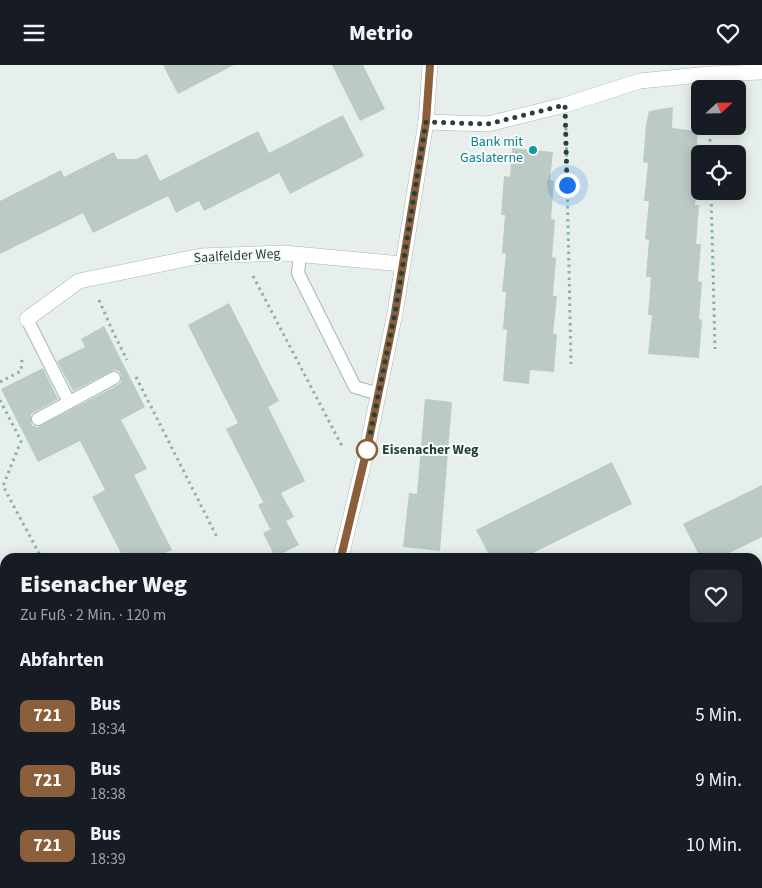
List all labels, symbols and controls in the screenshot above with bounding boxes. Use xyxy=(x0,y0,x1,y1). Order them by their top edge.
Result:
text: Metrio xyxy=(349,17,413,49)
icon: menu xyxy=(20,19,48,47)
icon: heart xyxy=(714,19,742,47)
north arrow xyxy=(691,80,746,135)
map controls xyxy=(691,80,746,200)
place label: Bank mit Gaslaterne xyxy=(460,132,523,168)
marker: Bank mit Gaslaterne xyxy=(527,144,539,156)
button: locate xyxy=(691,145,746,200)
your location xyxy=(555,173,580,198)
street label: Saalfelder Weg xyxy=(193,244,281,268)
marker: Eisenacher Weg xyxy=(356,439,378,461)
place label: Eisenacher Weg xyxy=(382,440,479,460)
text: Eisenacher Weg xyxy=(20,567,187,602)
button: heart xyxy=(690,570,742,622)
text: Zu Fuß · 2 Min. · 120 m xyxy=(20,604,166,626)
text: Abfahrten xyxy=(20,647,104,674)
text: Bus xyxy=(90,691,121,718)
text: 5 Min. xyxy=(695,702,742,729)
text: 721 xyxy=(33,703,62,728)
text: 18:34 xyxy=(90,718,126,740)
text: Bus xyxy=(90,756,121,783)
text: 9 Min. xyxy=(695,767,742,794)
text: 721 xyxy=(33,768,62,793)
text: 18:38 xyxy=(90,783,126,805)
text: Bus xyxy=(90,821,121,848)
text: 10 Min. xyxy=(686,832,742,859)
text: 721 xyxy=(33,833,62,858)
text: 18:39 xyxy=(90,848,126,870)

